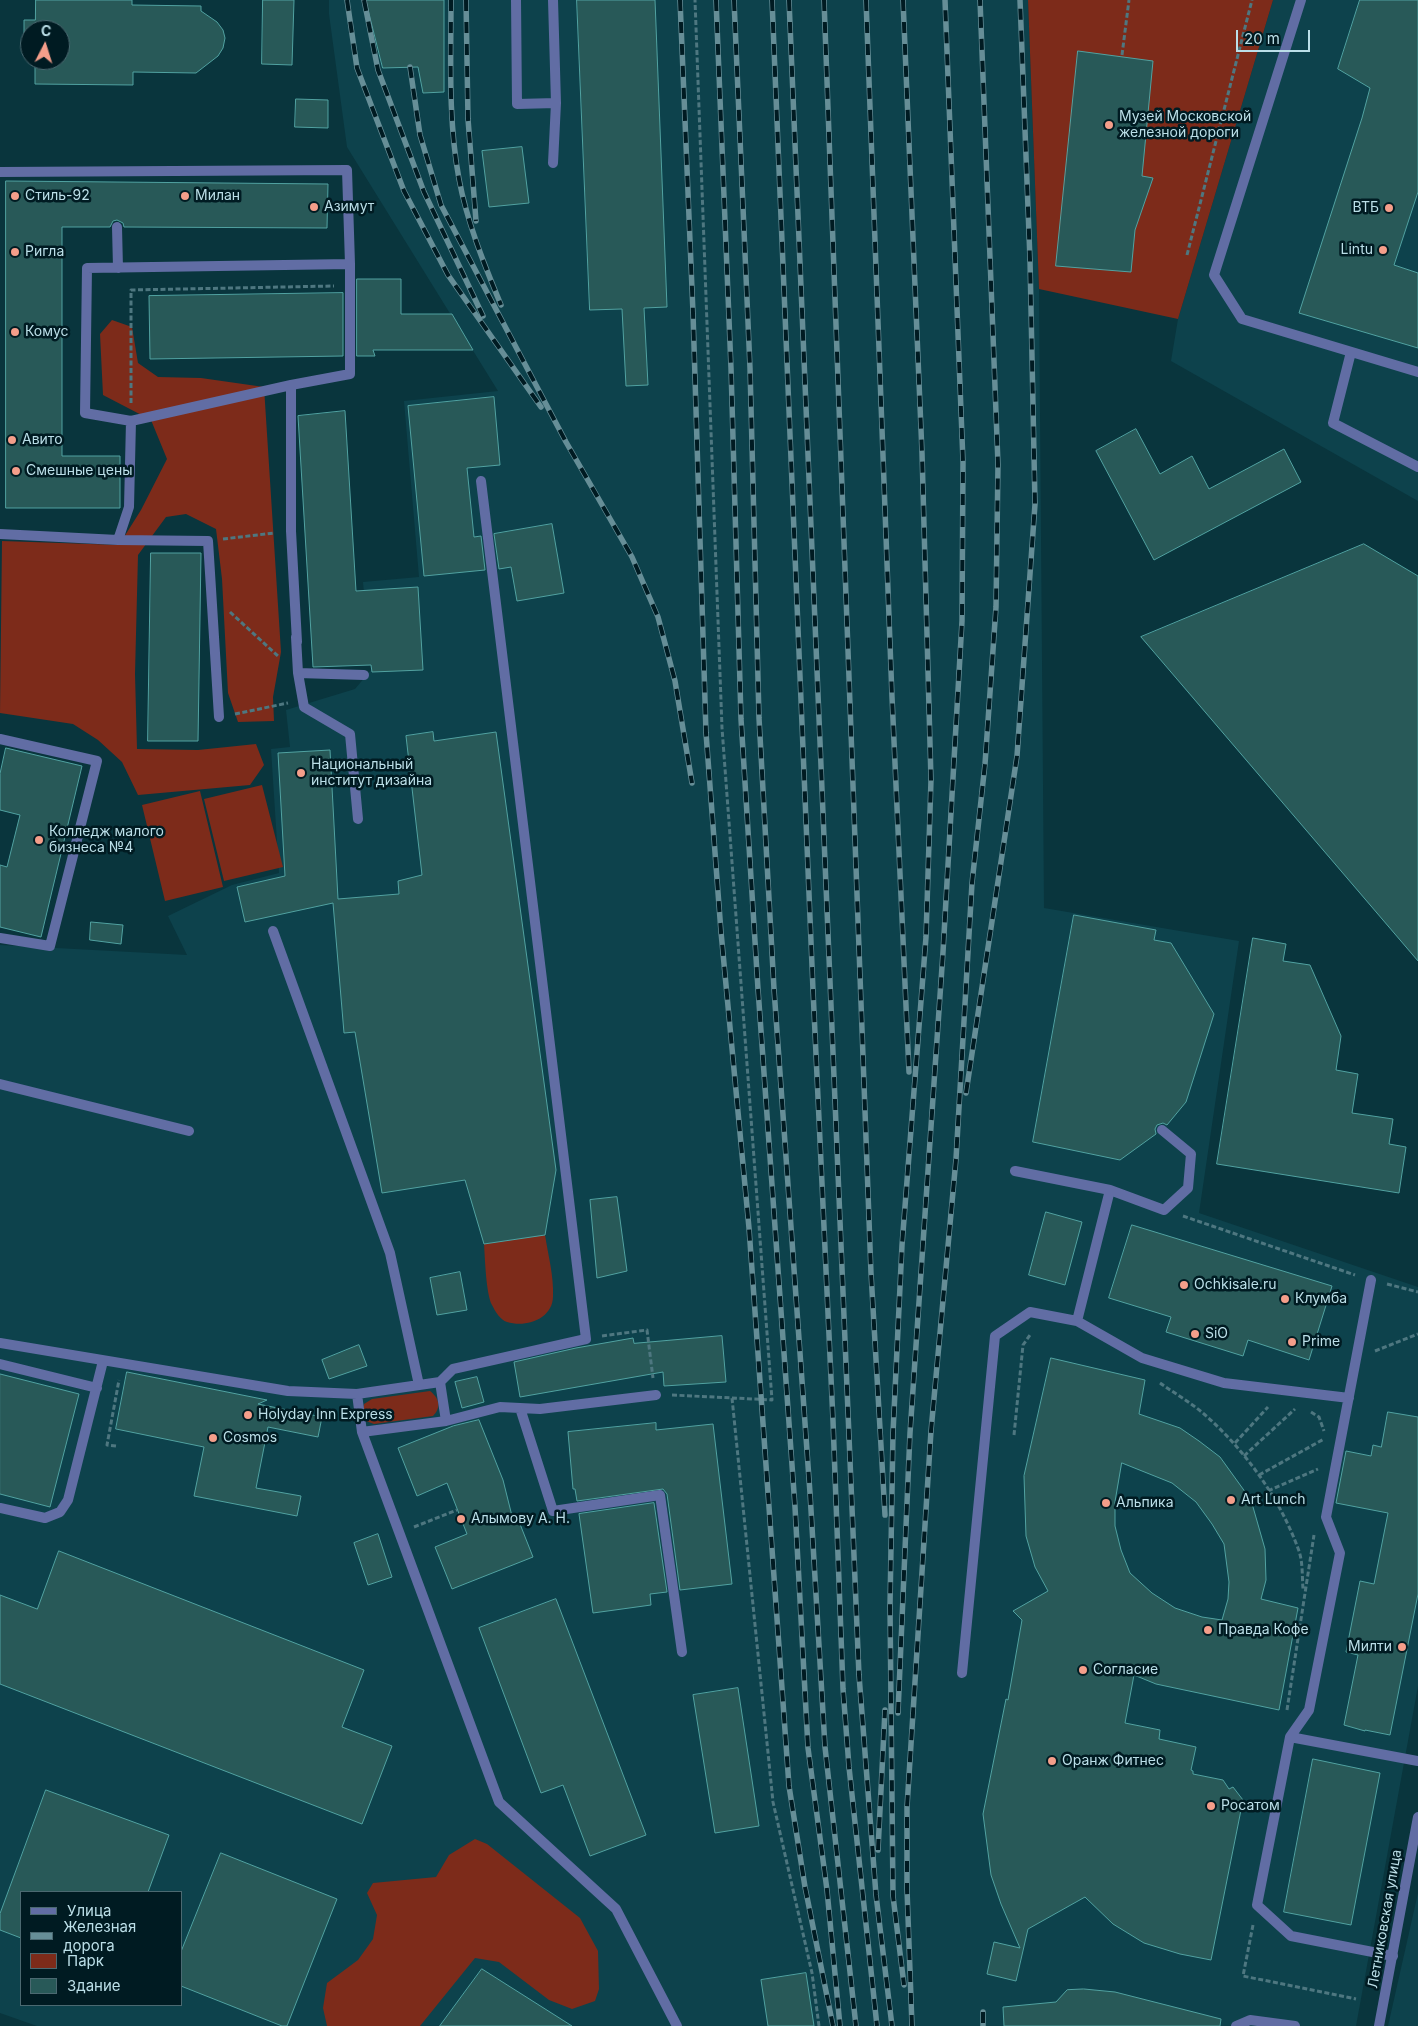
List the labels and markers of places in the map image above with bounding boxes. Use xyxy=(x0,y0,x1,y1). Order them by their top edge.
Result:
place label: Музей Московской железной дороги xyxy=(1119,109,1251,142)
marker: Музей Московской железной дороги xyxy=(1103,119,1115,131)
place label: Стиль-92 xyxy=(25,188,90,204)
place label: Милан xyxy=(195,188,240,204)
marker: Стиль-92 xyxy=(9,190,21,202)
marker: Милан xyxy=(179,190,191,202)
place label: Азимут xyxy=(324,199,374,215)
place label: ВТБ xyxy=(1353,200,1379,216)
marker: Азимут xyxy=(308,201,320,213)
marker: ВТБ xyxy=(1383,202,1395,214)
place label: Lintu xyxy=(1341,242,1373,258)
place label: Ригла xyxy=(25,244,64,260)
marker: Lintu xyxy=(1377,244,1389,256)
marker: Ригла xyxy=(9,246,21,258)
place label: Комус xyxy=(25,324,69,340)
marker: Комус xyxy=(9,326,21,338)
place label: Авито xyxy=(22,432,63,448)
marker: Авито xyxy=(6,434,18,446)
place label: Смешные цены xyxy=(26,463,132,479)
marker: Смешные цены xyxy=(10,465,22,477)
place label: Национальный институт дизайна xyxy=(311,757,432,790)
marker: Национальный институт дизайна xyxy=(295,767,307,779)
place label: Колледж малого бизнеса №4 xyxy=(49,824,164,856)
marker: Колледж малого бизнеса №4 xyxy=(33,834,45,846)
place label: Ochkisale.ru xyxy=(1194,1277,1276,1293)
marker: Ochkisale.ru xyxy=(1178,1279,1190,1291)
place label: Клумба xyxy=(1295,1291,1347,1307)
marker: Клумба xyxy=(1279,1293,1291,1305)
place label: SiO xyxy=(1205,1326,1228,1342)
marker: SiO xyxy=(1189,1328,1201,1340)
place label: Prime xyxy=(1302,1334,1340,1350)
marker: Prime xyxy=(1286,1336,1298,1348)
place label: Holyday Inn Express xyxy=(258,1407,393,1423)
marker: Holyday Inn Express xyxy=(242,1409,254,1421)
place label: Cosmos xyxy=(223,1430,277,1446)
marker: Cosmos xyxy=(207,1432,219,1444)
place label: Art Lunch xyxy=(1241,1492,1305,1508)
marker: Art Lunch xyxy=(1225,1494,1237,1506)
place label: Альпика xyxy=(1116,1495,1173,1511)
marker: Альпика xyxy=(1100,1497,1112,1509)
place label: Алымову А. Н. xyxy=(471,1511,570,1527)
marker: Алымову А. Н. xyxy=(455,1513,467,1525)
place label: Правда Кофе xyxy=(1218,1622,1309,1638)
marker: Правда Кофе xyxy=(1202,1624,1214,1636)
place label: Милти xyxy=(1348,1639,1392,1655)
marker: Милти xyxy=(1396,1641,1408,1653)
place label: Согласие xyxy=(1093,1662,1158,1678)
marker: Согласие xyxy=(1077,1664,1089,1676)
place label: Оранж Фитнес xyxy=(1062,1753,1164,1769)
marker: Оранж Фитнес xyxy=(1046,1755,1058,1767)
place label: Росатом xyxy=(1221,1798,1280,1814)
marker: Росатом xyxy=(1205,1800,1217,1812)

